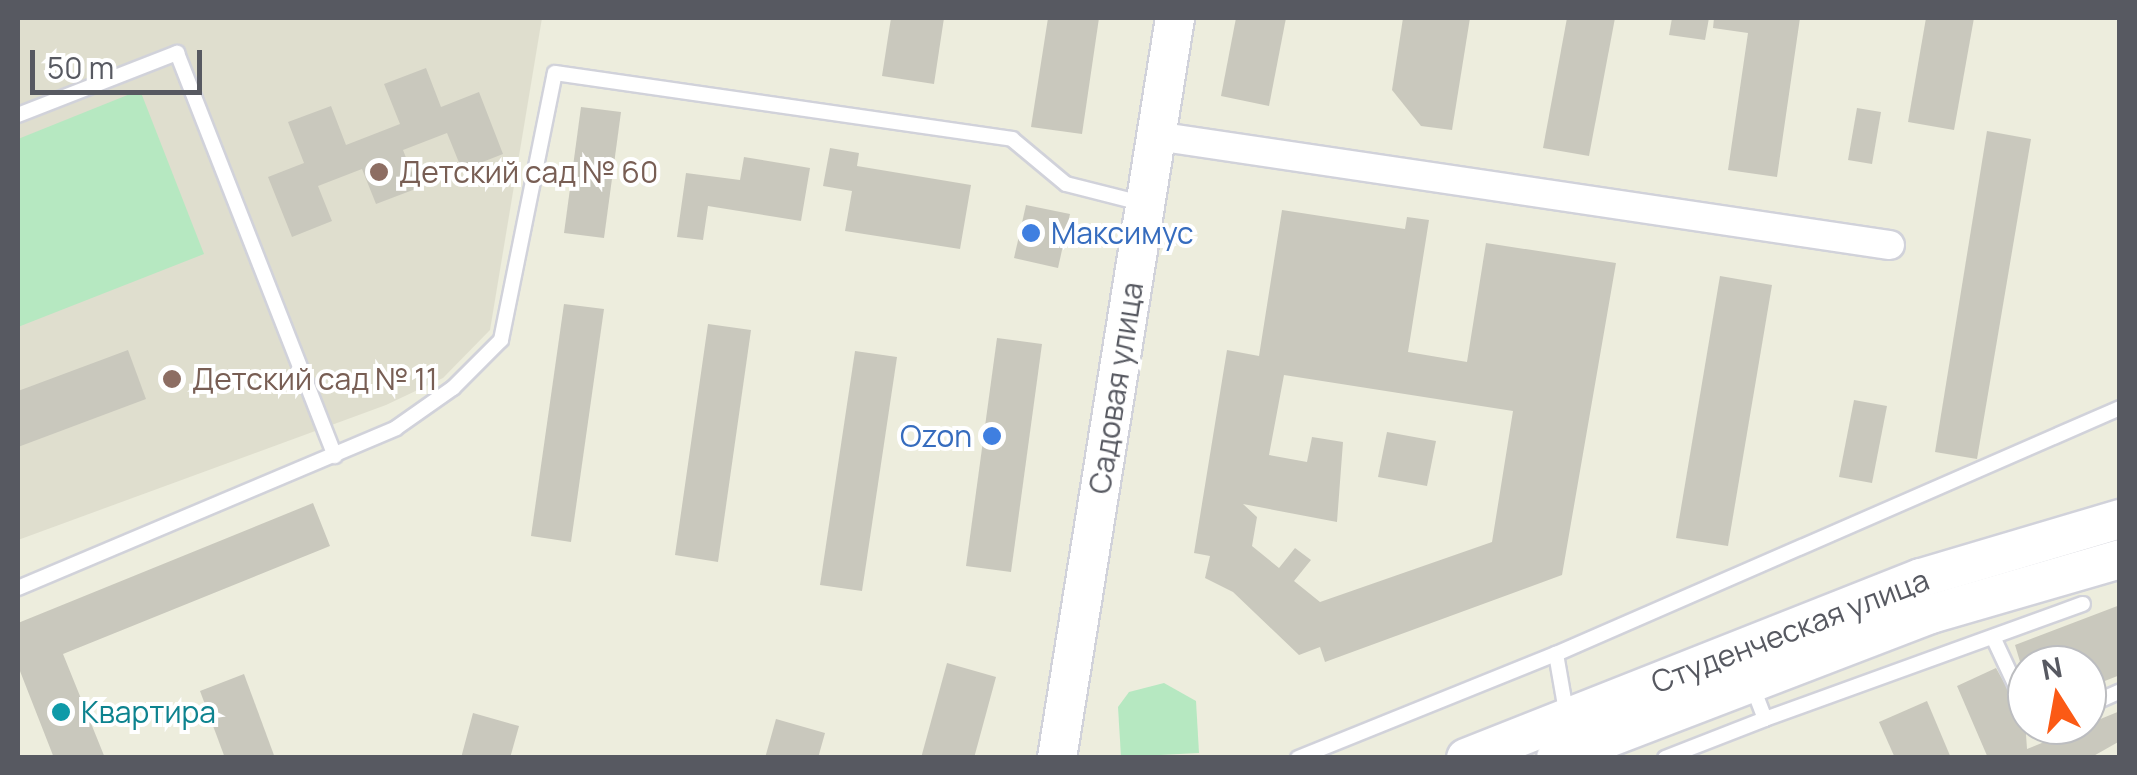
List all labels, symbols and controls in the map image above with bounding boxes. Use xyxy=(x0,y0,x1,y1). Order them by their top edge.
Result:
scale bar xyxy=(35,30,208,92)
text: 50 m xyxy=(47,47,114,88)
place label: Детский сад № 60 xyxy=(399,154,658,190)
marker: Детский сад № 60 xyxy=(368,161,390,183)
place label: Максимус xyxy=(1051,215,1194,251)
marker: Максимус xyxy=(1020,222,1042,244)
street label: Садовая улица xyxy=(1081,280,1151,496)
place label: Детский сад № 11 xyxy=(192,361,438,397)
marker: Детский сад № 11 xyxy=(161,368,183,390)
place label: Ozon xyxy=(900,418,972,454)
marker: Ozon xyxy=(981,425,1003,447)
street label: Студенческая улица xyxy=(1646,561,1934,701)
north arrow xyxy=(2007,645,2107,745)
text: N xyxy=(2038,647,2065,688)
place label: Квартира xyxy=(81,694,216,730)
marker: Квартира xyxy=(50,701,72,723)

